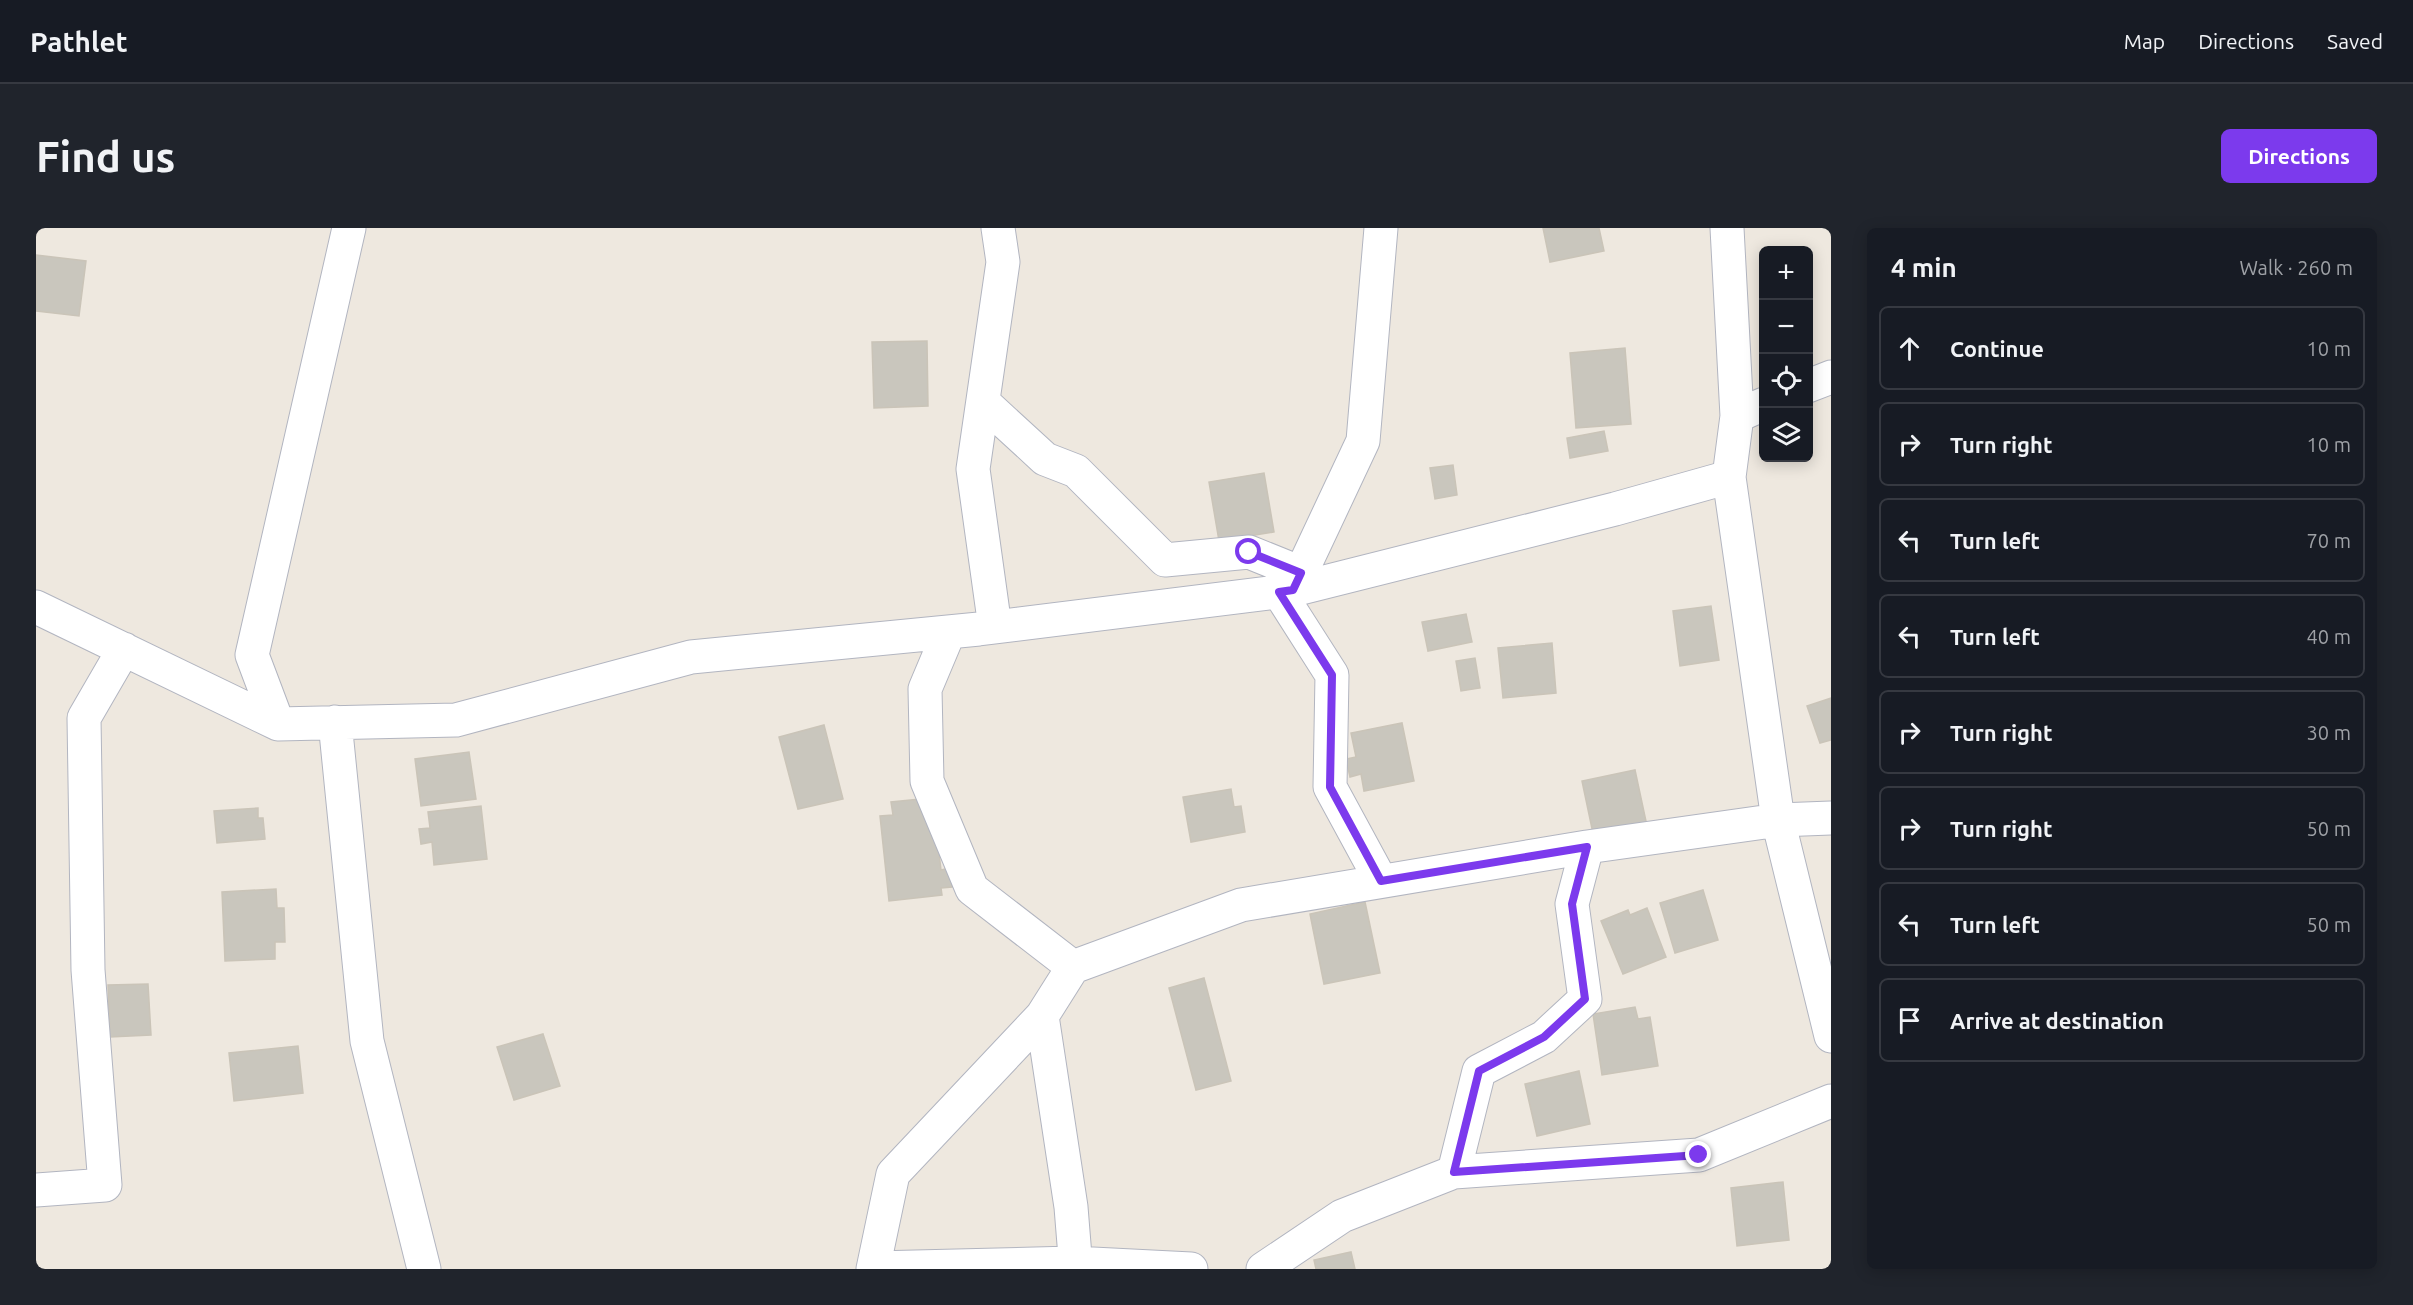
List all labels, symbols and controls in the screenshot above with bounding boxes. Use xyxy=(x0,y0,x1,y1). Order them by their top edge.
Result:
text: Pathlet xyxy=(30,26,128,57)
text: Map xyxy=(2124,29,2165,53)
text: Directions xyxy=(2198,29,2294,53)
text: Saved xyxy=(2327,29,2383,53)
button: Directions xyxy=(2221,129,2377,183)
text: Find us xyxy=(36,133,175,180)
map controls xyxy=(1759,246,1813,462)
button: + xyxy=(1759,246,1813,300)
text: 4 min xyxy=(1891,253,1957,282)
text: Walk · 260 m xyxy=(2240,256,2353,279)
button: − xyxy=(1759,300,1813,354)
icon: ahead xyxy=(1893,332,1926,365)
text: Continue xyxy=(1950,336,2044,361)
text: 10 m xyxy=(2307,337,2351,360)
button: locate xyxy=(1759,354,1813,408)
button: layers xyxy=(1759,408,1813,462)
icon: right xyxy=(1893,428,1926,461)
text: Turn right xyxy=(1950,432,2052,457)
text: 10 m xyxy=(2307,433,2351,456)
icon: left xyxy=(1893,524,1926,557)
text: Turn left xyxy=(1950,528,2040,553)
text: 70 m xyxy=(2307,529,2351,552)
route start xyxy=(1235,538,1261,564)
icon: left xyxy=(1893,620,1926,653)
text: Turn left xyxy=(1950,624,2040,649)
text: 40 m xyxy=(2307,625,2351,648)
icon: right xyxy=(1893,716,1926,749)
text: Turn right xyxy=(1950,720,2052,745)
text: 30 m xyxy=(2307,721,2351,744)
icon: right xyxy=(1893,812,1926,845)
text: Turn right xyxy=(1950,816,2052,841)
text: 50 m xyxy=(2307,817,2351,840)
icon: left xyxy=(1893,908,1926,941)
text: Turn left xyxy=(1950,912,2040,937)
text: 50 m xyxy=(2307,913,2351,936)
icon: arrive xyxy=(1893,1004,1926,1037)
text: Arrive at destination xyxy=(1950,1008,2164,1033)
route end xyxy=(1685,1141,1711,1167)

